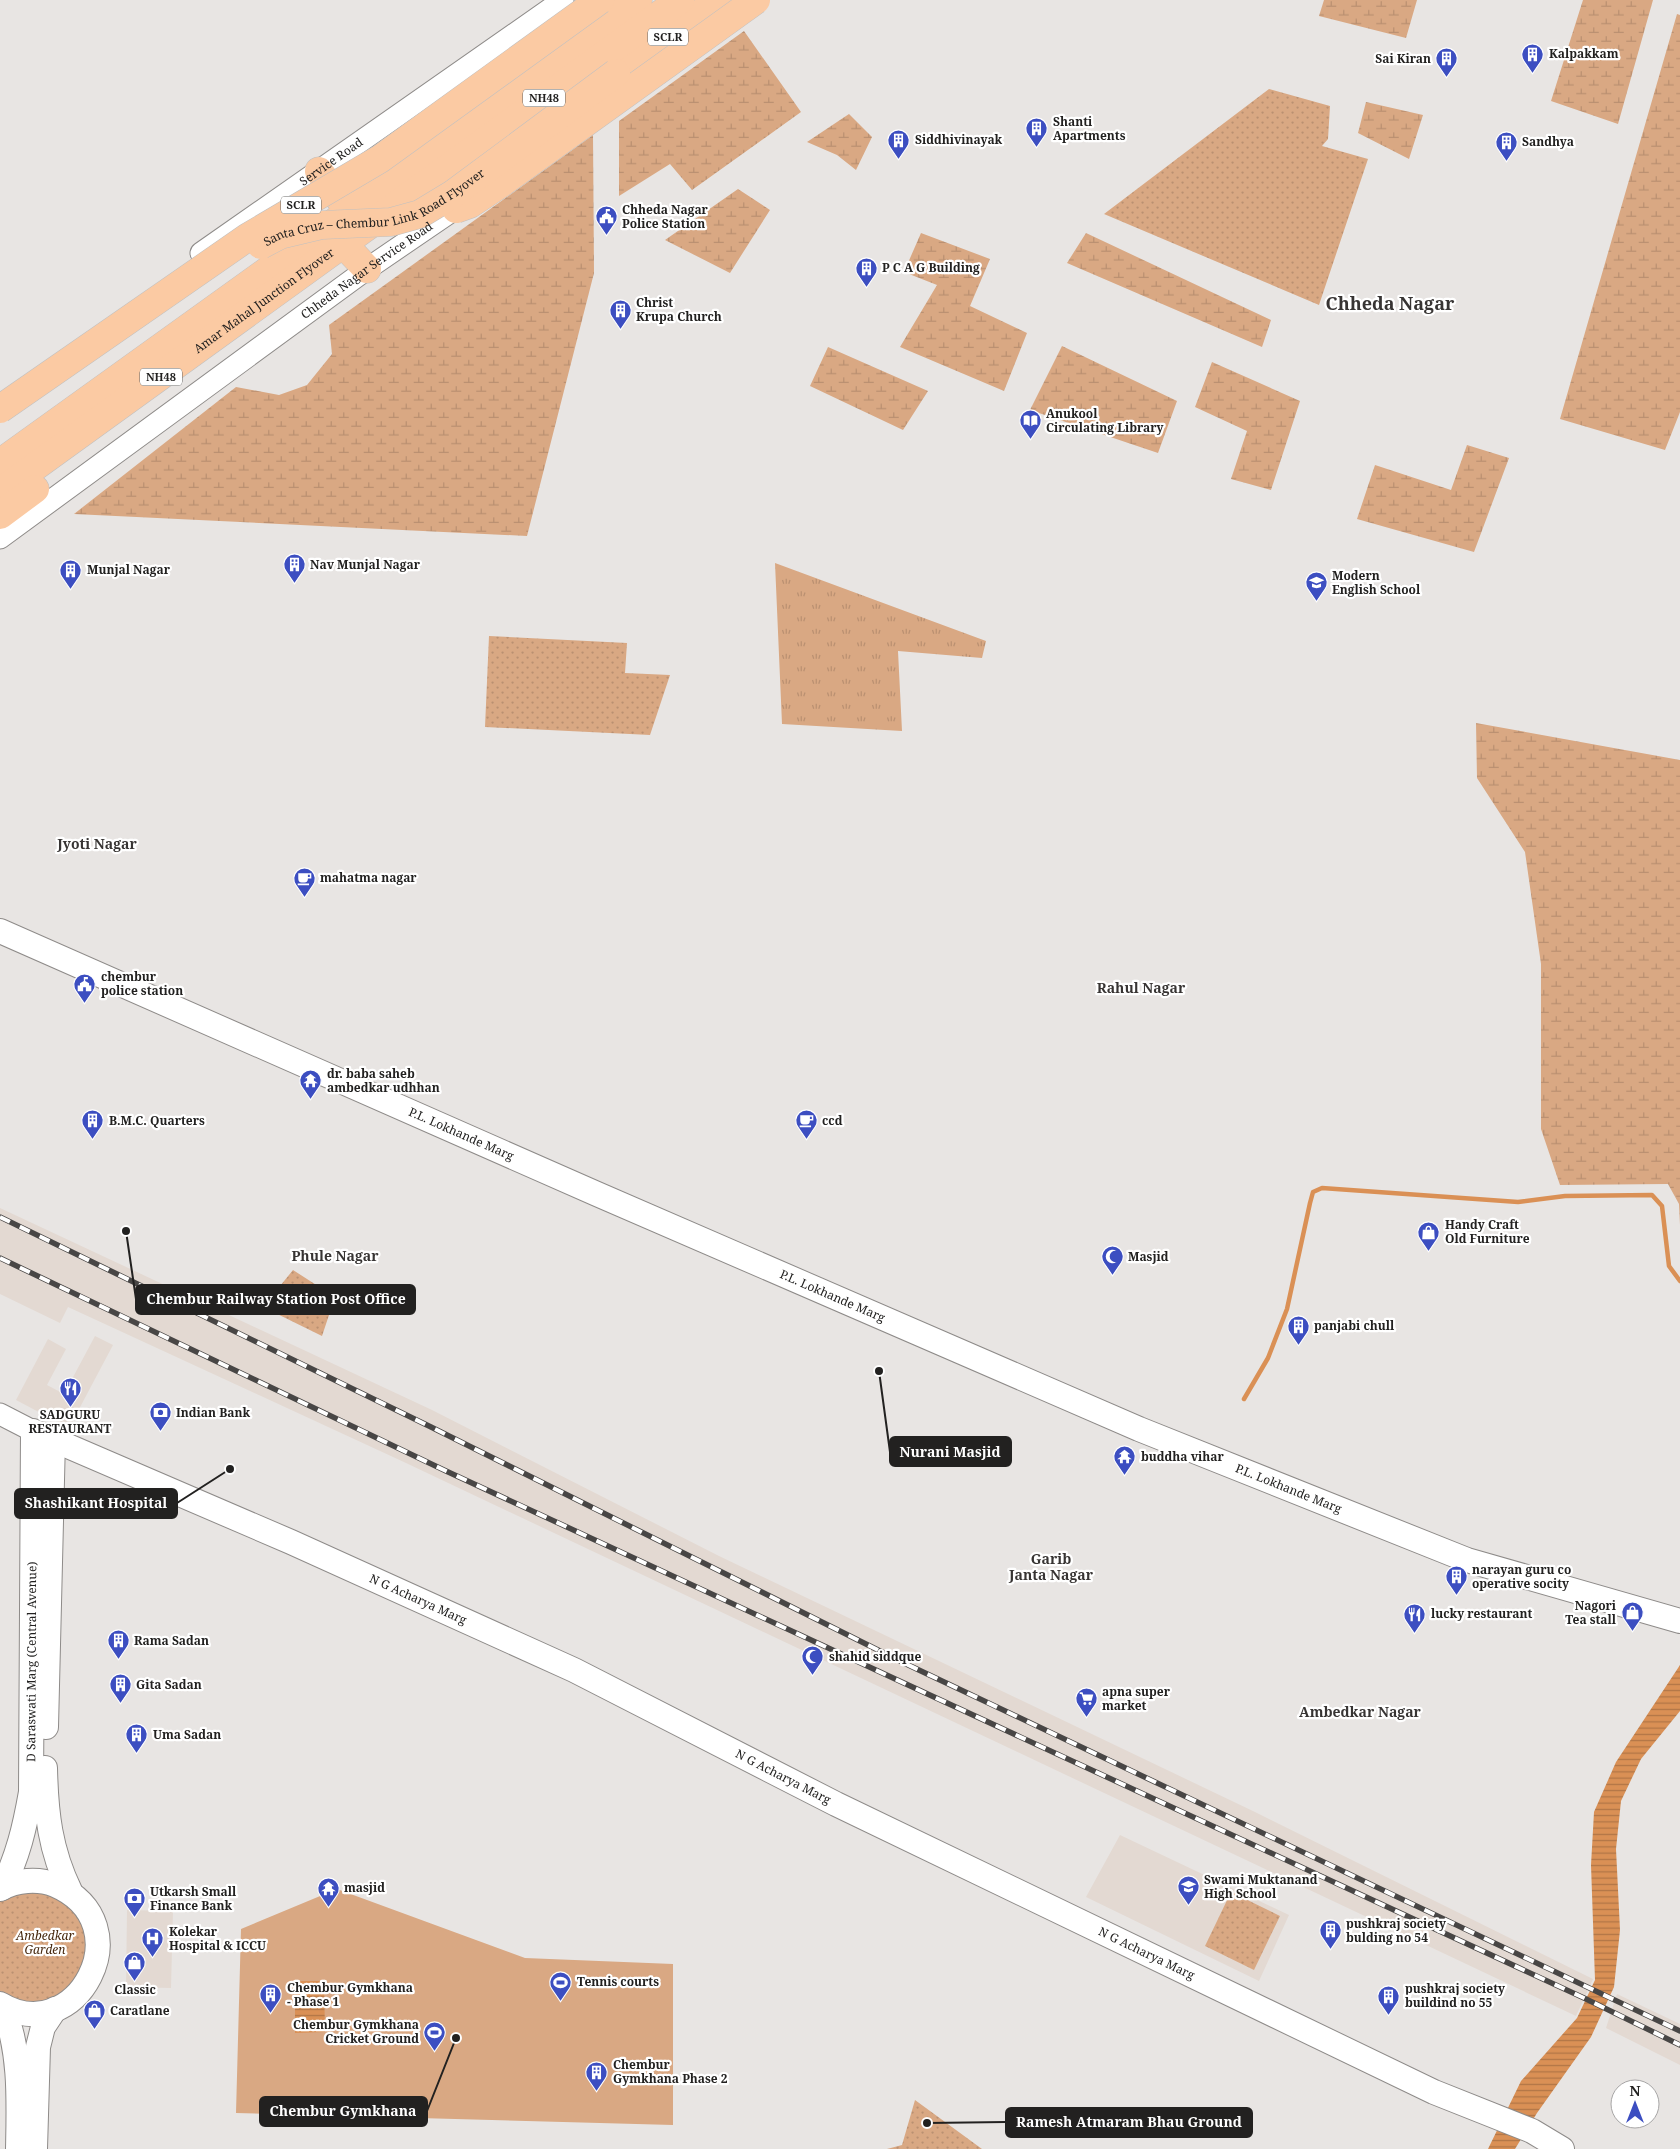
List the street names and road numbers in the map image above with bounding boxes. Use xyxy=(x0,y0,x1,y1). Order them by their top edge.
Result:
road number: SCLR xyxy=(648,28,688,46)
road number: NH48 xyxy=(523,90,565,106)
street label: Service Road xyxy=(296,133,367,190)
street label: Santa Cruz – Chembur Link Road Flyover xyxy=(260,164,488,250)
road number: SCLR xyxy=(281,196,321,214)
street label: Chheda Nagar Service Road xyxy=(297,217,436,323)
street label: Amar Mahal Junction Flyover xyxy=(190,244,338,357)
road number: NH48 xyxy=(140,368,182,386)
street label: P.L. Lokhande Marg xyxy=(406,1103,517,1165)
street label: P.L. Lokhande Marg xyxy=(777,1265,888,1326)
street label: P.L. Lokhande Marg xyxy=(1233,1459,1345,1517)
street label: D Saraswati Marg (Central Avenue) xyxy=(22,1561,40,1762)
street label: N G Acharya Marg xyxy=(367,1570,470,1629)
street label: N G Acharya Marg xyxy=(733,1745,834,1808)
street label: N G Acharya Marg xyxy=(1096,1923,1198,1984)

